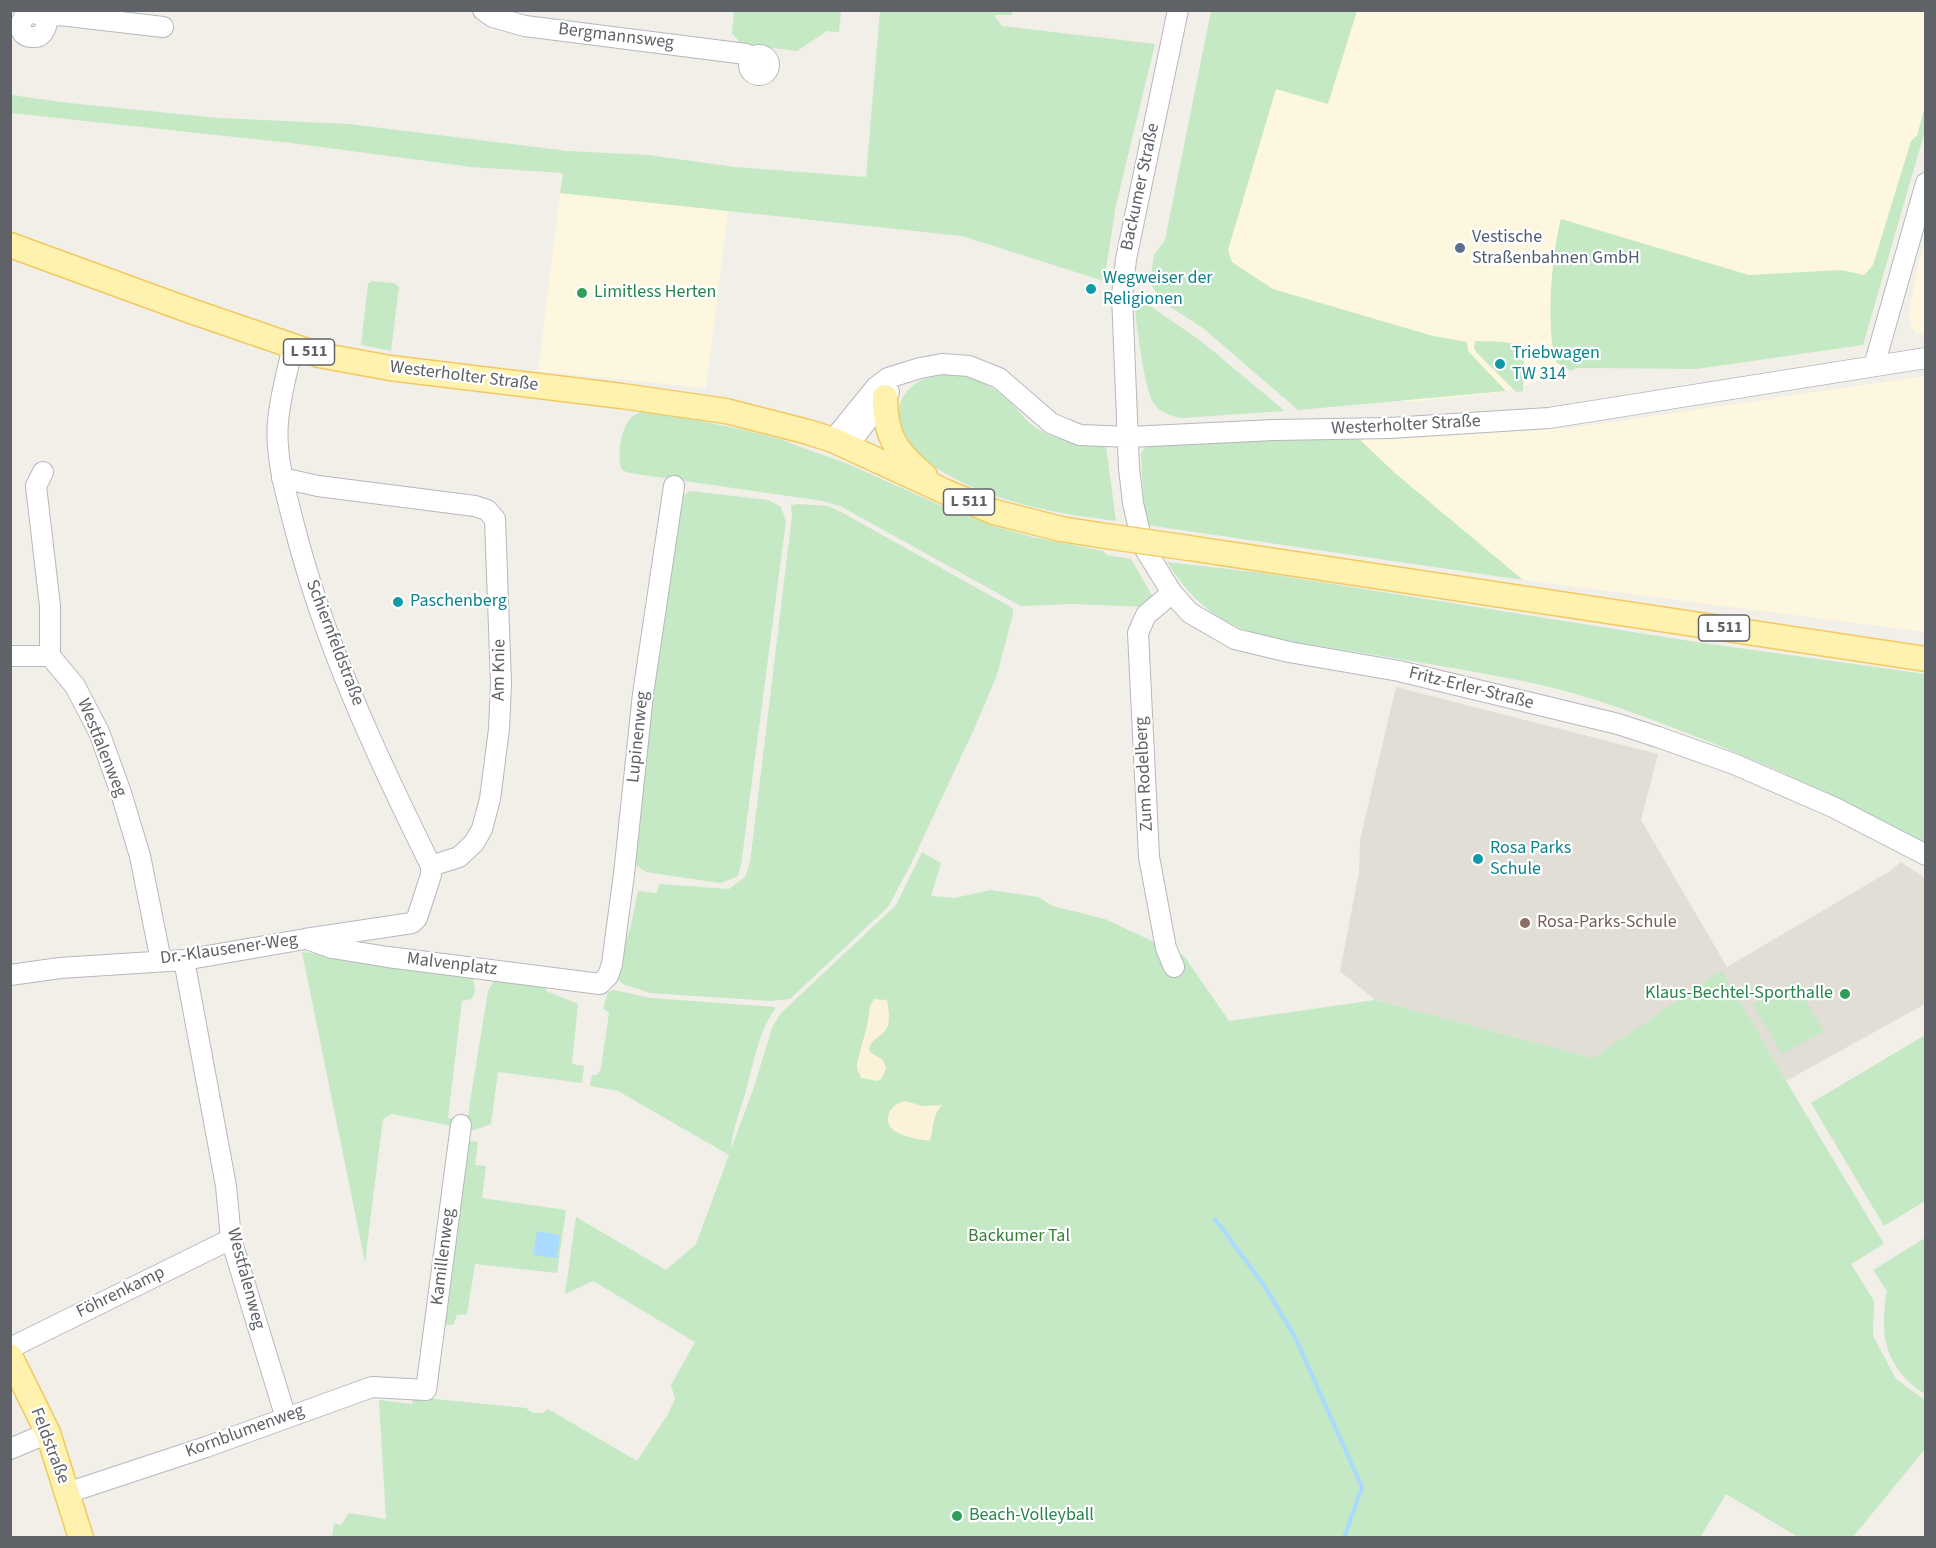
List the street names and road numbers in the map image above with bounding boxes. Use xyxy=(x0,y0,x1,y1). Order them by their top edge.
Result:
street label: Bergmannsweg xyxy=(557,19,675,55)
street label: Backumer Straße xyxy=(1117,121,1165,253)
road number: L 511 xyxy=(284,339,334,365)
street label: Westerholter Straße xyxy=(389,357,539,397)
street label: Westerholter Straße xyxy=(1331,411,1481,441)
road number: L 511 xyxy=(944,489,994,515)
street label: Schiernfeldstraße xyxy=(300,577,368,709)
road number: L 511 xyxy=(1698,615,1750,641)
street label: Am Knie xyxy=(489,639,511,701)
street label: Fritz-Erler-Straße xyxy=(1406,663,1536,715)
street label: Lupinenweg xyxy=(623,690,655,784)
street label: Westfalenweg xyxy=(71,696,131,800)
street label: Zum Rodelberg xyxy=(1131,716,1159,832)
street label: Dr.-Klausener-Weg xyxy=(159,930,299,970)
street label: Malvenplatz xyxy=(406,949,498,981)
street label: Kamillenweg xyxy=(427,1207,461,1307)
street label: Westfalenweg xyxy=(221,1226,269,1332)
street label: Föhrenkamp xyxy=(73,1262,169,1324)
street label: Kornblumenweg xyxy=(183,1400,307,1464)
street label: Feldstraße xyxy=(25,1405,73,1487)

